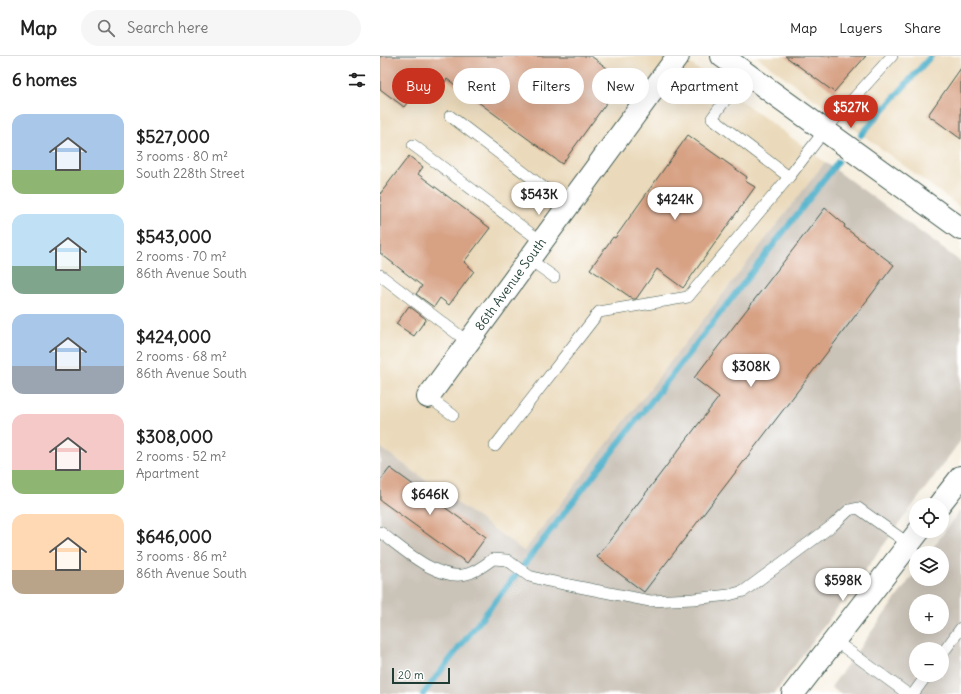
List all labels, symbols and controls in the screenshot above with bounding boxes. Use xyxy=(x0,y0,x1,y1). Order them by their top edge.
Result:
search box xyxy=(81,10,361,46)
text: Map xyxy=(20,16,57,40)
icon: search xyxy=(95,17,117,39)
text: Search here xyxy=(127,18,208,37)
text: Map xyxy=(790,19,817,37)
text: Layers xyxy=(839,19,882,37)
text: Share xyxy=(904,19,941,37)
chip: Buy xyxy=(392,68,445,104)
chip: Rent xyxy=(453,68,510,104)
chip: Filters xyxy=(518,68,584,104)
chip: New xyxy=(592,68,649,104)
chip: Apartment xyxy=(657,68,753,104)
text: 6 homes xyxy=(12,69,77,91)
icon: filters xyxy=(346,69,368,91)
pin: $527K xyxy=(823,95,879,129)
text: $527K xyxy=(833,99,869,116)
text: $527,000 xyxy=(136,126,210,148)
icon: home xyxy=(44,130,92,178)
text: 3 rooms · 80 m² xyxy=(136,148,228,165)
text: South 228th Street xyxy=(136,165,245,182)
pin: $543K xyxy=(511,182,567,216)
text: $543K xyxy=(520,186,558,203)
pin: $424K xyxy=(647,187,703,221)
text: $424K xyxy=(656,191,694,208)
text: $543,000 xyxy=(136,226,212,248)
icon: home xyxy=(44,230,92,278)
street label: 86th Avenue South xyxy=(471,234,550,334)
text: 2 rooms · 70 m² xyxy=(136,248,227,265)
text: 86th Avenue South xyxy=(136,265,247,282)
text: $424,000 xyxy=(136,326,211,348)
icon: home xyxy=(44,330,92,378)
text: 2 rooms · 68 m² xyxy=(136,348,227,365)
pin: $308K xyxy=(723,354,779,388)
text: $308K xyxy=(732,358,770,375)
text: 86th Avenue South xyxy=(136,365,247,382)
text: $308,000 xyxy=(136,426,213,448)
icon: home xyxy=(44,430,92,478)
text: 2 rooms · 52 m² xyxy=(136,448,226,465)
text: Apartment xyxy=(136,465,199,482)
pin: $646K xyxy=(402,482,458,516)
text: $646K xyxy=(411,486,449,503)
map controls xyxy=(909,498,949,682)
button: locate xyxy=(909,498,949,538)
text: $646,000 xyxy=(136,526,212,548)
icon: home xyxy=(44,530,92,578)
button: layers xyxy=(909,546,949,586)
text: 3 rooms · 86 m² xyxy=(136,548,227,565)
text: 86th Avenue South xyxy=(136,565,247,582)
pin: $598K xyxy=(815,568,871,602)
text: $598K xyxy=(824,572,862,589)
button: + xyxy=(909,594,949,634)
button: − xyxy=(909,642,949,682)
scale bar xyxy=(392,666,450,685)
text: 20 m xyxy=(398,668,424,682)

